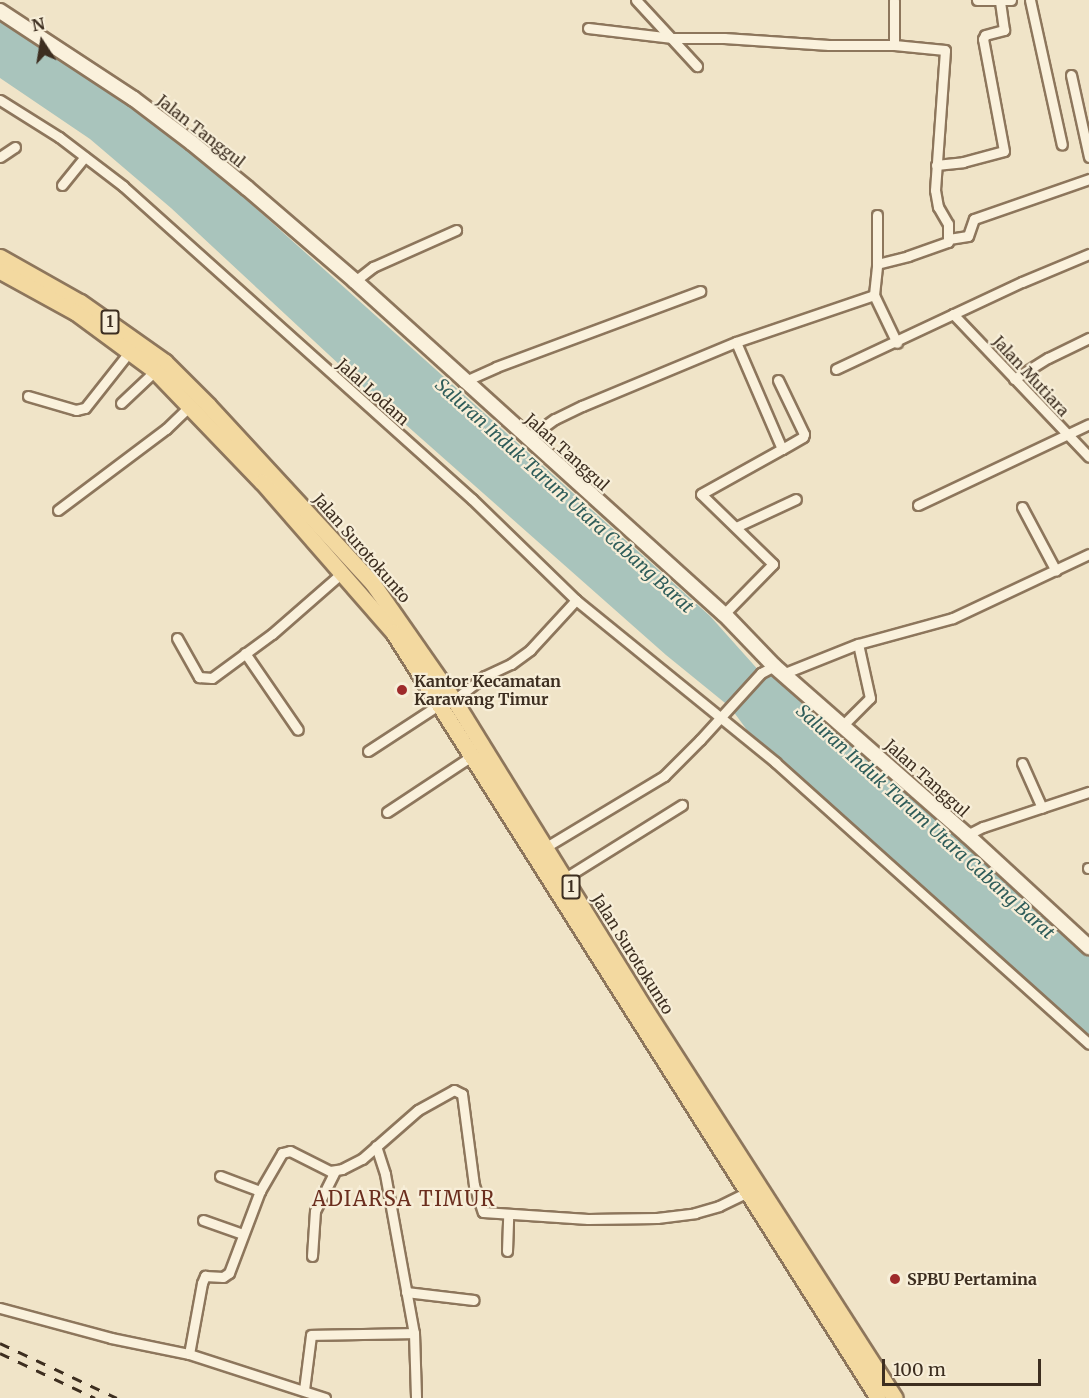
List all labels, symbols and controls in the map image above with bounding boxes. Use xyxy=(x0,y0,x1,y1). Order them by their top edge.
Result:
north arrow xyxy=(12,12,72,72)
text: N xyxy=(30,13,47,35)
street label: Jalan Tanggul xyxy=(153,91,249,171)
road number: 1 xyxy=(100,310,120,334)
street label: Jalan Mutiara xyxy=(989,332,1073,420)
street label: Jalal Lodam xyxy=(333,355,413,429)
water label: Saluran Induk Tarum Utara Cabang Barat xyxy=(430,374,698,618)
street label: Jalan Tanggul xyxy=(521,409,613,495)
street label: Jalan Surotokunto xyxy=(309,490,415,606)
place label: Kantor Kecamatan Karawang Timur xyxy=(414,671,561,709)
marker: Kantor Kecamatan Karawang Timur xyxy=(395,683,409,697)
water label: Saluran Induk Tarum Utara Cabang Barat xyxy=(791,700,1059,944)
street label: Jalan Tanggul xyxy=(881,735,973,821)
road number: 1 xyxy=(560,875,582,899)
street label: Jalan Surotokunto xyxy=(588,890,678,1018)
district label: ADIARSA TIMUR xyxy=(312,1186,496,1210)
place label: SPBU Pertamina xyxy=(907,1269,1037,1289)
marker: SPBU Pertamina xyxy=(888,1272,902,1286)
scale bar xyxy=(885,1347,1044,1385)
text: 100 m xyxy=(893,1358,946,1381)

